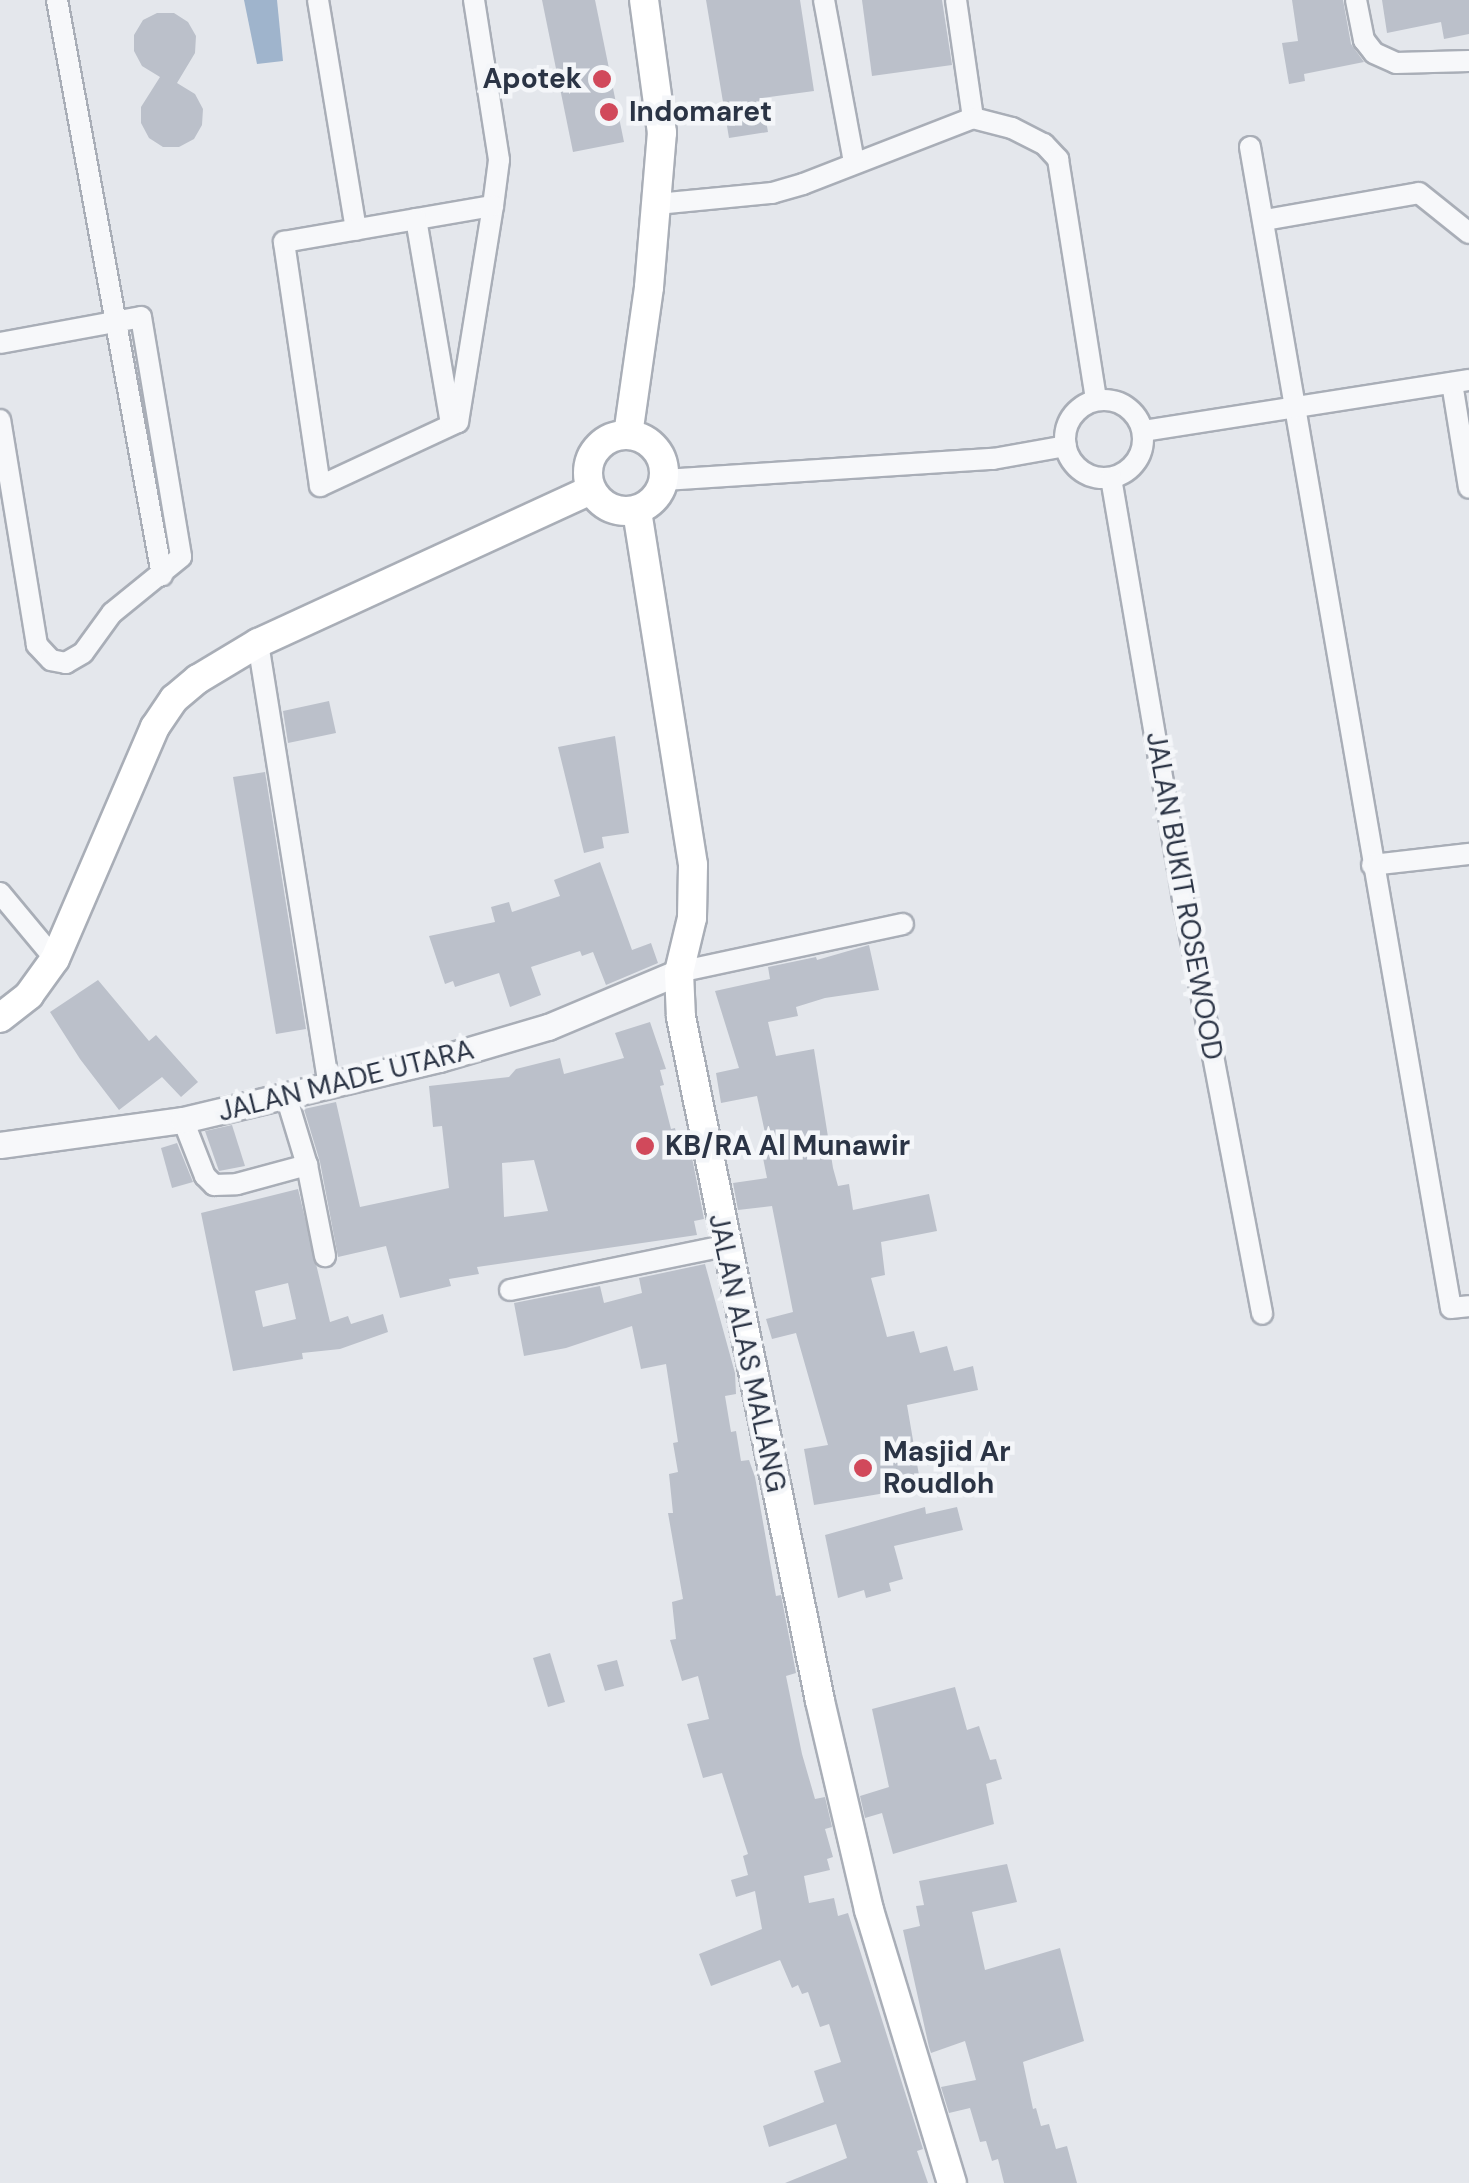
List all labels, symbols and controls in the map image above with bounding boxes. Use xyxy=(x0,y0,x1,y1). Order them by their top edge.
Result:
place label: Apotek xyxy=(482,62,582,96)
marker: Apotek xyxy=(591,68,613,90)
place label: Indomaret xyxy=(629,95,772,129)
marker: Indomaret xyxy=(598,101,620,123)
street label: JALAN BUKIT ROSEWOOD xyxy=(1139,729,1229,1063)
street label: JALAN MADE UTARA xyxy=(215,1033,477,1129)
place label: KB/RA Al Munawir xyxy=(665,1129,910,1163)
marker: KB/RA Al Munawir xyxy=(634,1135,656,1157)
street label: JALAN ALAS MALANG xyxy=(701,1211,793,1495)
place label: Masjid Ar Roudloh xyxy=(883,1435,1011,1501)
marker: Masjid Ar Roudloh xyxy=(852,1457,874,1479)

